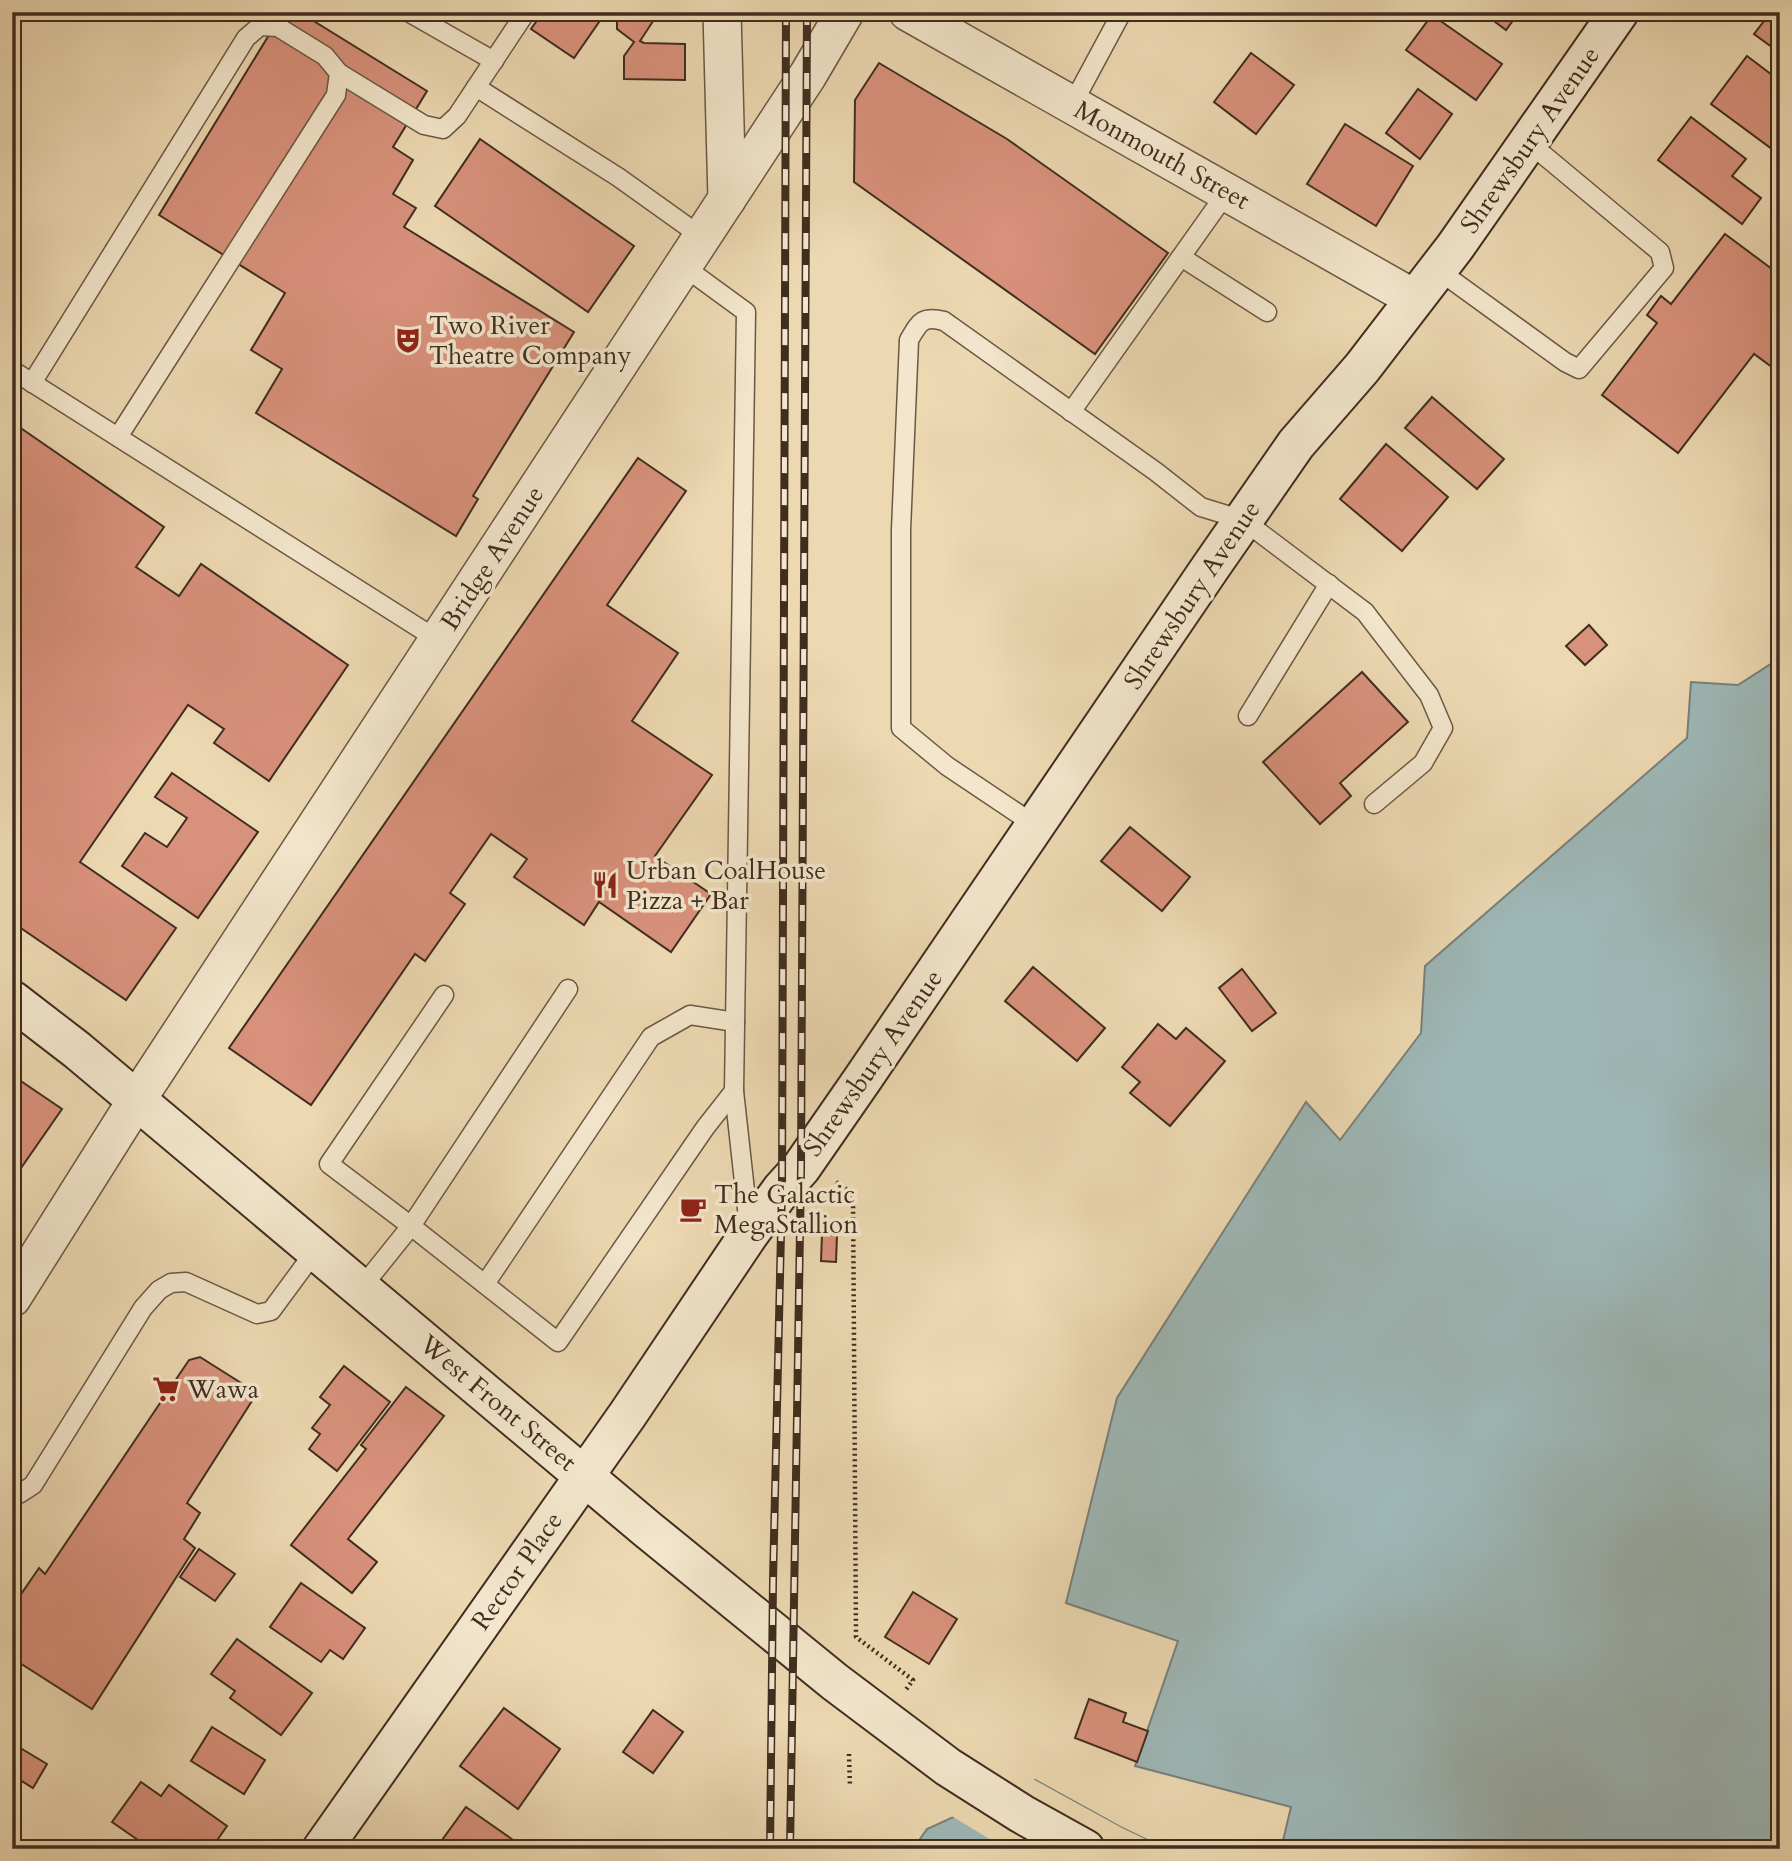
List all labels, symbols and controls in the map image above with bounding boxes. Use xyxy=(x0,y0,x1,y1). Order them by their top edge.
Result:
street label: Shrewsbury Avenue xyxy=(1452,39,1608,241)
street label: Monmouth Street xyxy=(1068,92,1256,218)
place label: Two River Theatre Company xyxy=(429,308,632,373)
theatre icon: Two River Theatre Company xyxy=(393,325,423,355)
street label: Bridge Avenue xyxy=(432,479,552,637)
street label: Shrewsbury Avenue xyxy=(1116,494,1268,696)
place label: Urban CoalHouse Pizza + Bar xyxy=(626,853,826,918)
restaurant icon: Urban CoalHouse Pizza + Bar xyxy=(590,870,620,900)
street label: Shrewsbury Avenue xyxy=(795,962,951,1164)
place label: The Galactic MegaStallion xyxy=(714,1177,858,1242)
cafe icon: The Galactic MegaStallion xyxy=(678,1194,708,1224)
street label: West Front Street xyxy=(411,1326,584,1479)
place label: Wawa xyxy=(186,1372,259,1407)
supermarket icon: Wawa xyxy=(151,1374,181,1404)
street label: Rector Place xyxy=(463,1505,571,1637)

